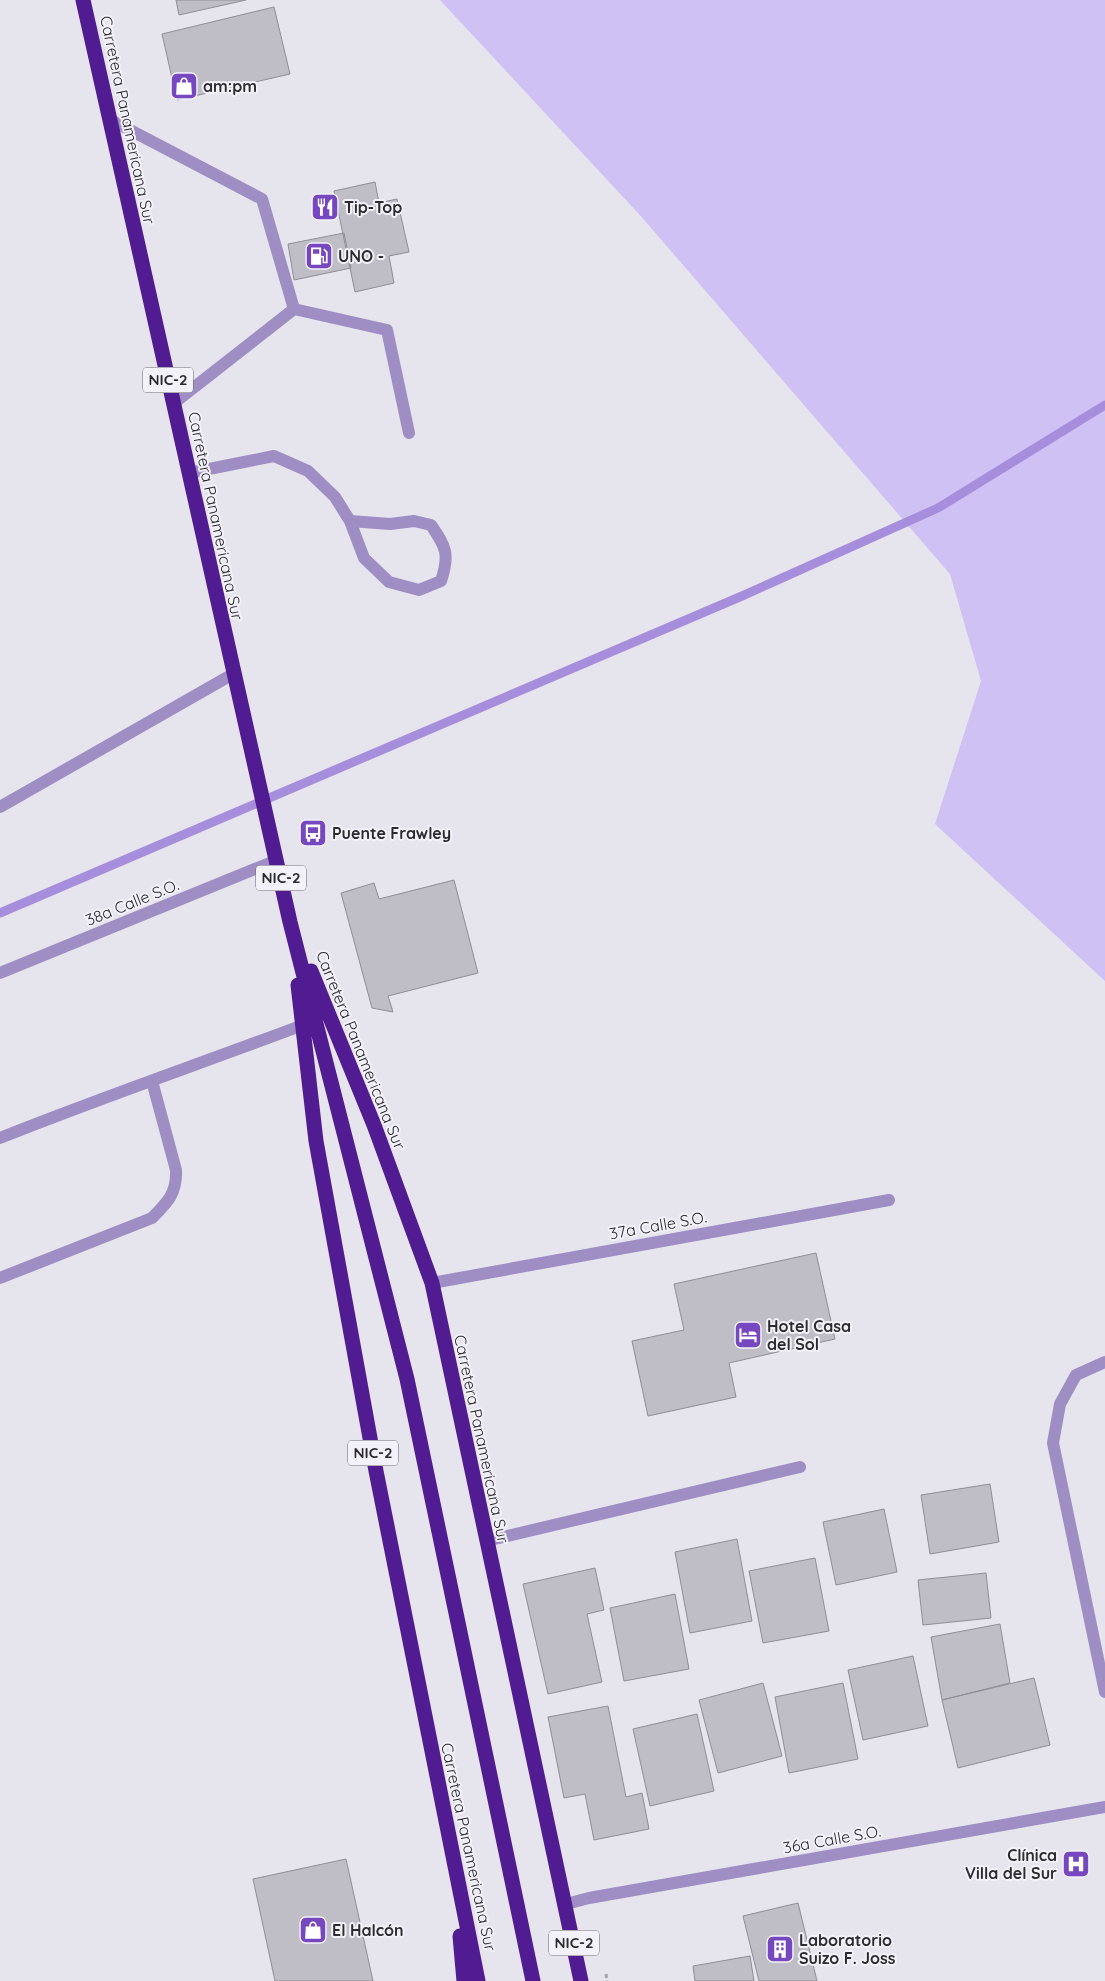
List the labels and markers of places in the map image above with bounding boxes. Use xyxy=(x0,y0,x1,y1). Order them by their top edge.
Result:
shop icon: am:pm xyxy=(169,71,199,101)
place label: am:pm xyxy=(203,76,257,96)
restaurant icon: Tip-Top xyxy=(310,192,340,222)
place label: Tip-Top xyxy=(344,197,402,217)
fuel station icon: UNO - xyxy=(304,241,334,271)
place label: UNO - xyxy=(338,246,384,266)
bus stop icon: Puente Frawley xyxy=(298,818,328,848)
place label: Puente Frawley xyxy=(332,823,451,843)
place label: Hotel Casa del Sol xyxy=(767,1316,851,1354)
hotel icon: Hotel Casa del Sol xyxy=(733,1320,763,1350)
place label: Clínica Villa del Sur xyxy=(965,1845,1057,1883)
hospital icon: Clínica Villa del Sur xyxy=(1061,1849,1091,1879)
shop icon: El Halcón xyxy=(298,1915,328,1945)
place label: El Halcón xyxy=(332,1920,404,1940)
place label: Laboratorio Suizo F. Joss xyxy=(799,1930,896,1968)
building icon: Laboratorio Suizo F. Joss xyxy=(765,1934,795,1964)

